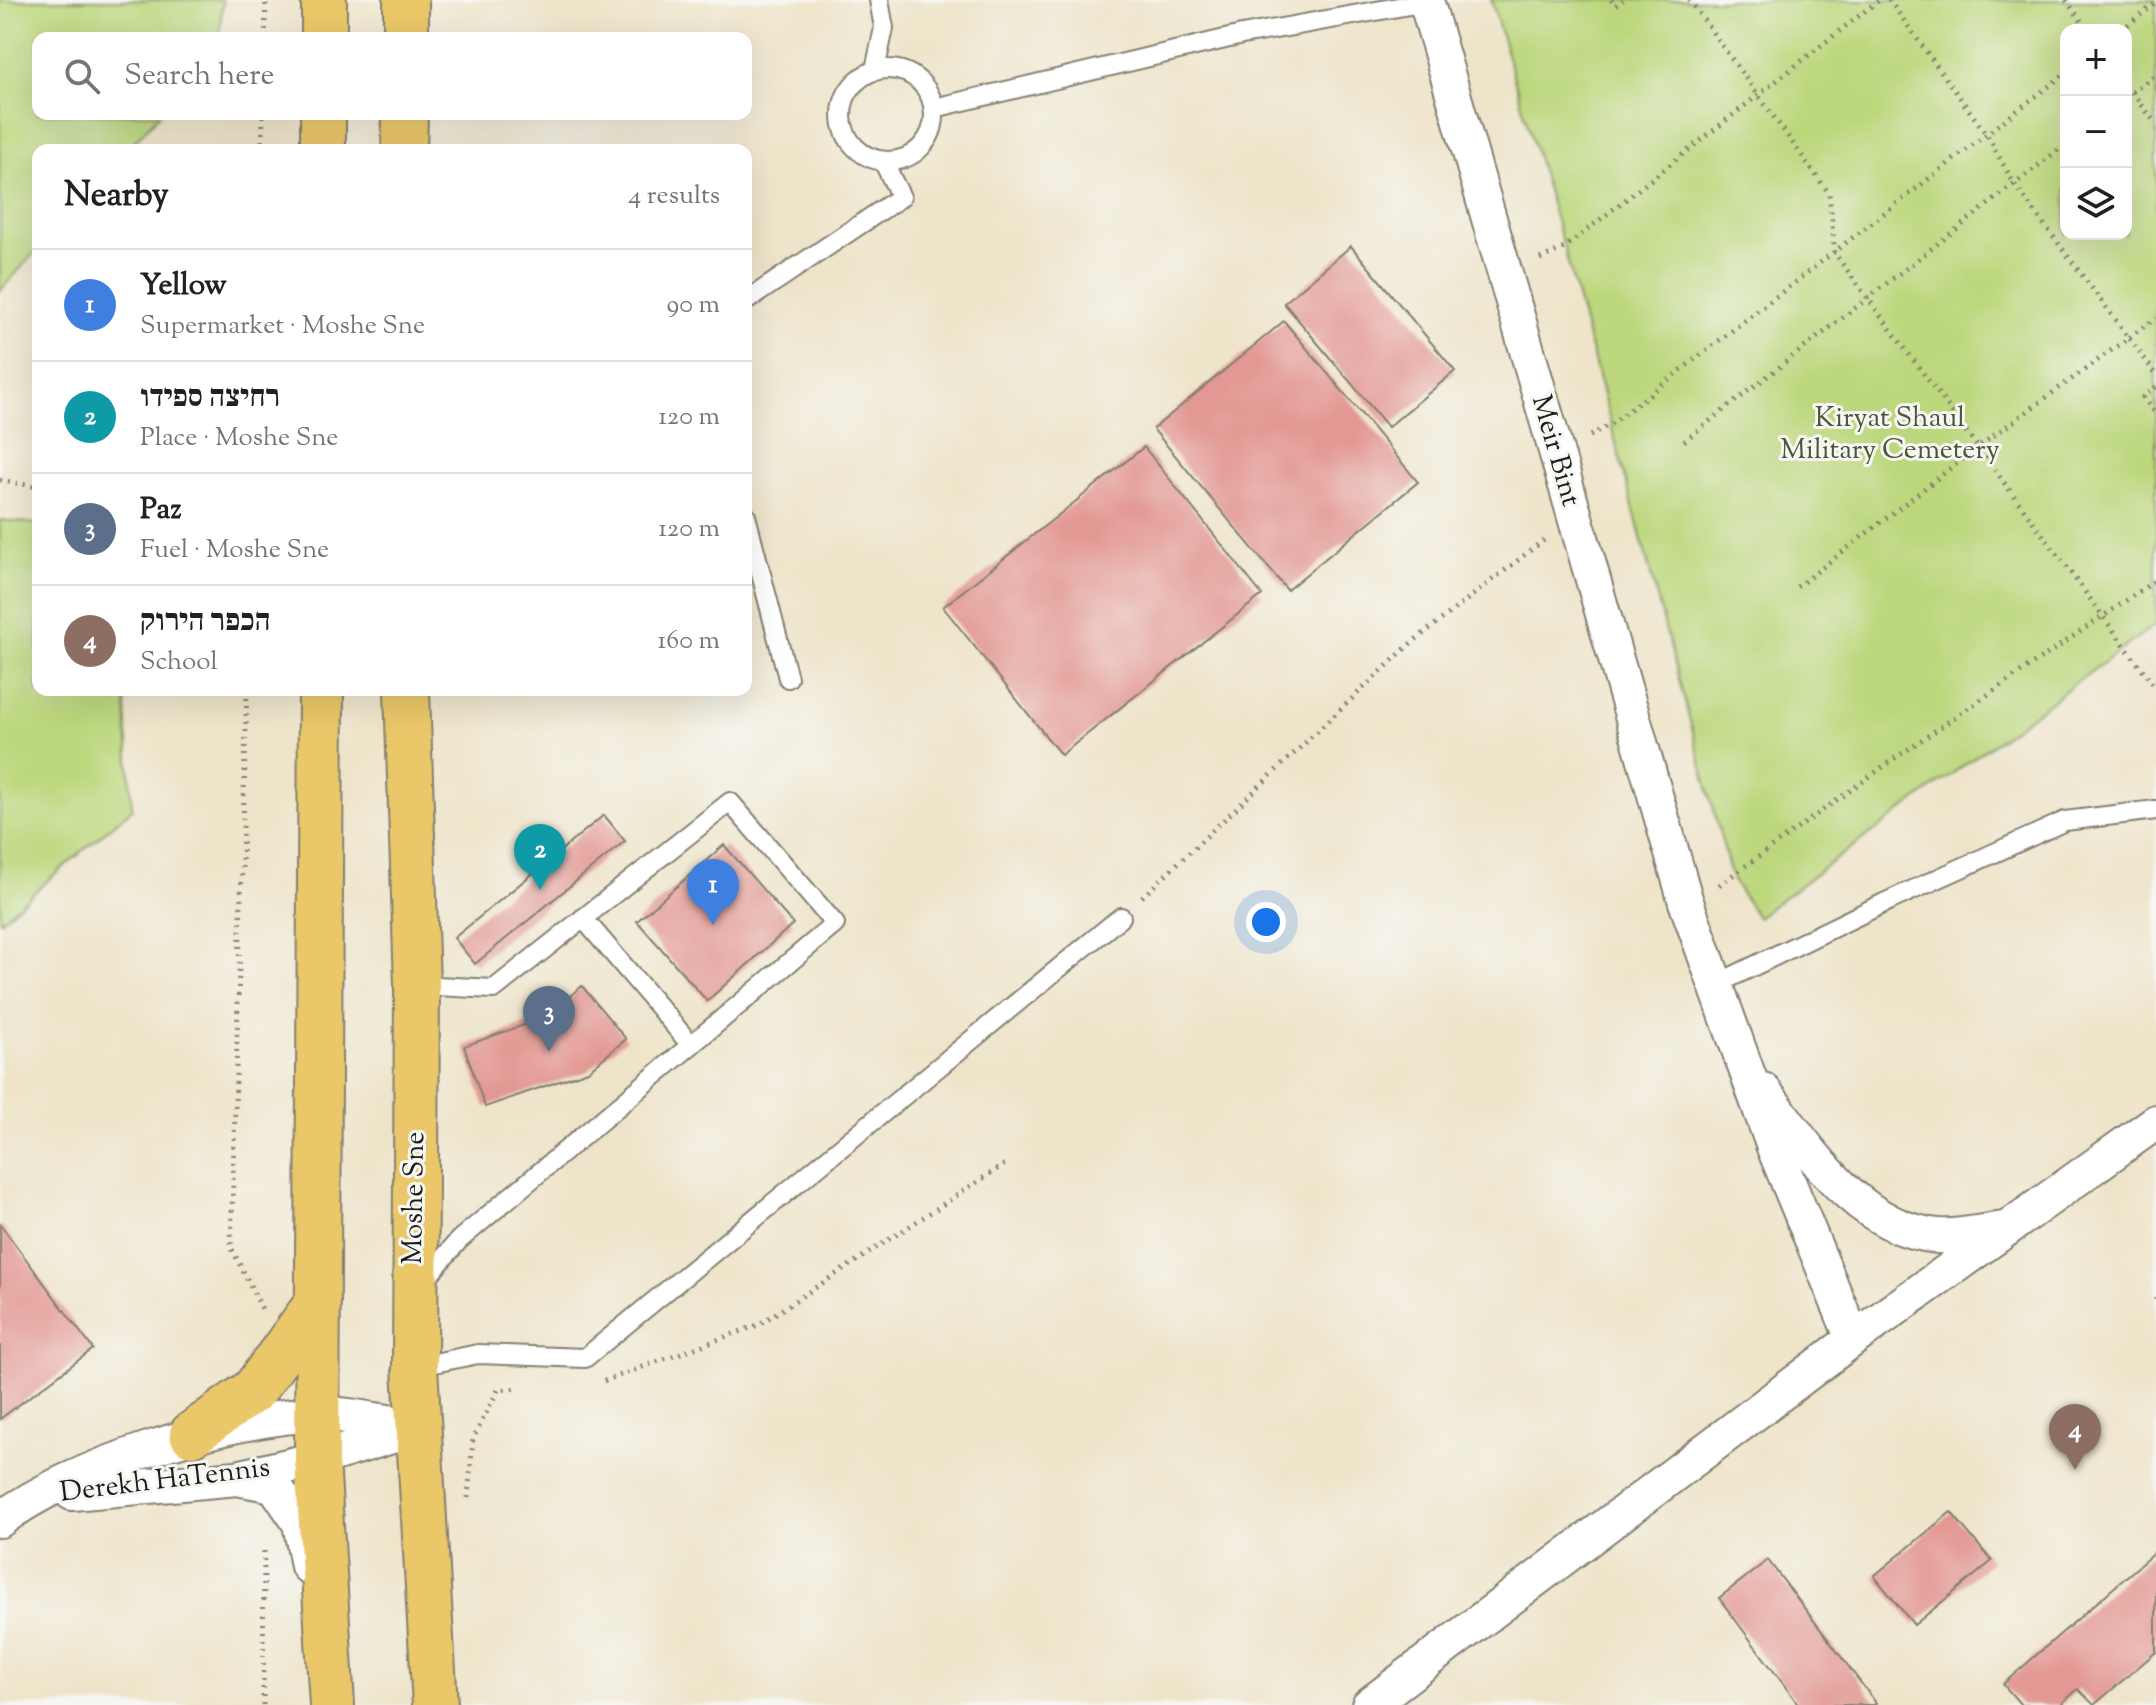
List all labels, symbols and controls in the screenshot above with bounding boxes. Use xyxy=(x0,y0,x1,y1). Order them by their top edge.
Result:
map controls xyxy=(2060,24,2132,240)
button: + xyxy=(2060,24,2132,96)
search box xyxy=(32,32,752,120)
icon: search xyxy=(60,54,104,98)
text: Search here xyxy=(124,55,274,98)
button: − xyxy=(2060,96,2132,168)
button: layers xyxy=(2060,168,2132,240)
text: Nearby xyxy=(64,172,169,221)
text: 4 results xyxy=(628,178,720,215)
text: Yellow xyxy=(140,265,227,308)
text: 1 xyxy=(86,287,94,324)
text: 90 m xyxy=(667,287,720,324)
text: Supermarket · Moshe Sne xyxy=(140,308,425,345)
text: רחיצה ספידו xyxy=(140,377,280,420)
street label: Meir Bint xyxy=(1520,391,1590,512)
text: 2 xyxy=(84,399,96,436)
text: 120 m xyxy=(658,399,720,436)
park label: Kiryat Shaul Military Cemetery xyxy=(1780,399,2000,471)
text: Place · Moshe Sne xyxy=(140,420,338,457)
text: Paz xyxy=(140,489,182,532)
text: 3 xyxy=(85,511,95,548)
text: 120 m xyxy=(658,511,720,548)
text: Fuel · Moshe Sne xyxy=(140,532,329,569)
text: הכפר הירוק xyxy=(140,601,271,644)
text: 4 xyxy=(83,623,97,660)
text: 160 m xyxy=(657,623,720,660)
text: School xyxy=(140,644,218,681)
pin: 2 xyxy=(514,824,566,890)
pin: 1 xyxy=(687,859,739,925)
your location xyxy=(1246,902,1286,942)
pin: 3 xyxy=(523,986,575,1052)
street label: Moshe Sne xyxy=(394,1131,436,1265)
pin: 4 xyxy=(2049,1404,2101,1470)
street label: Derekh HaTennis xyxy=(58,1448,272,1514)

